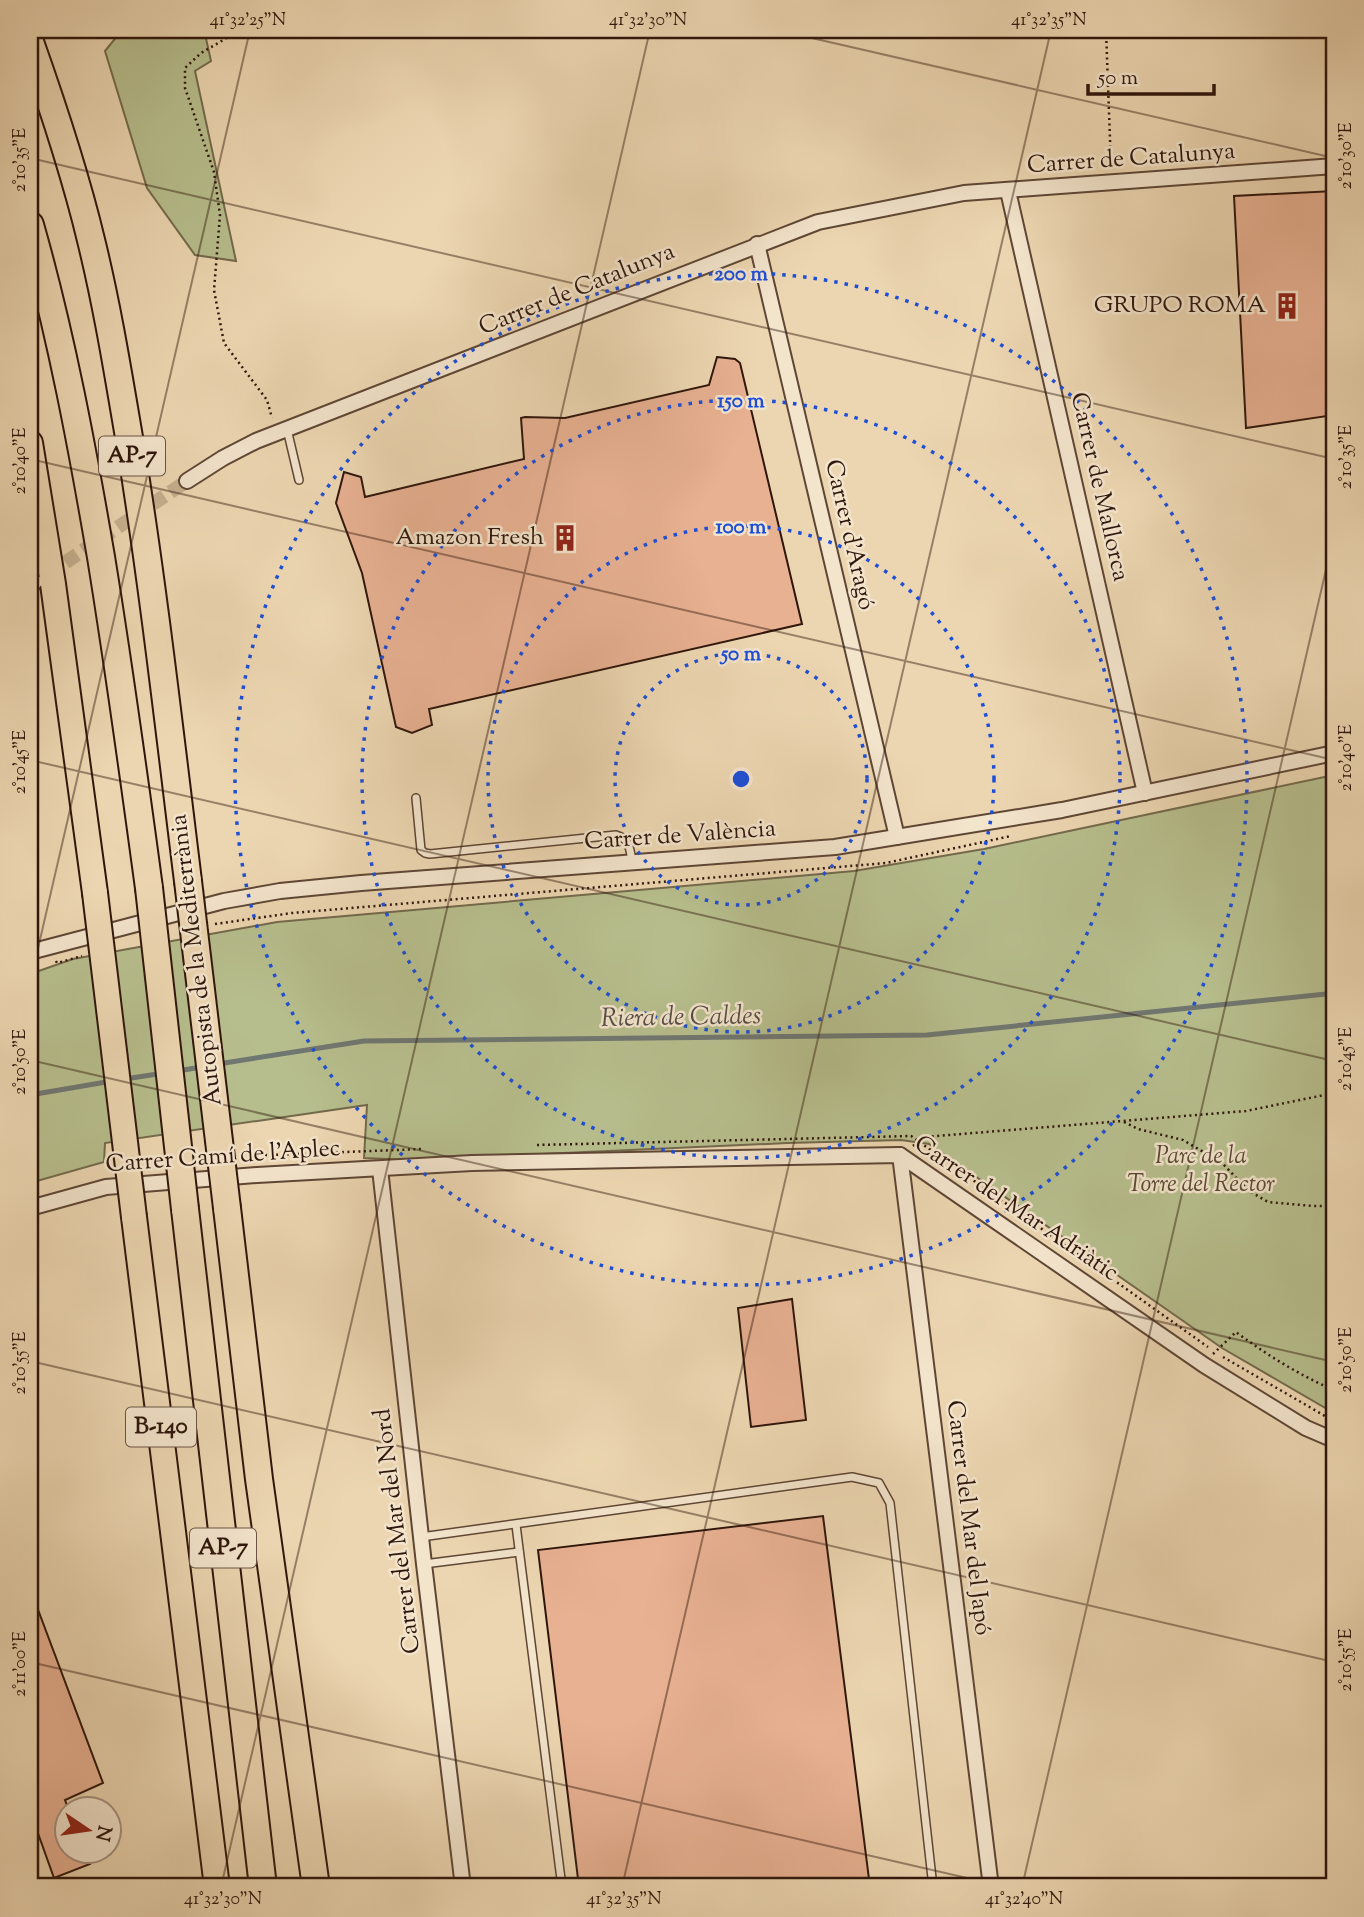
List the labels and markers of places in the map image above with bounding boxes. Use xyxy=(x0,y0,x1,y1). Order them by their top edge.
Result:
place label: GRUPO ROMA xyxy=(1094,289,1267,323)
building icon: GRUPO ROMA xyxy=(1272,291,1302,321)
place label: Amazon Fresh xyxy=(395,521,544,555)
building icon: Amazon Fresh xyxy=(550,523,580,553)
centre of rings xyxy=(729,767,753,791)

